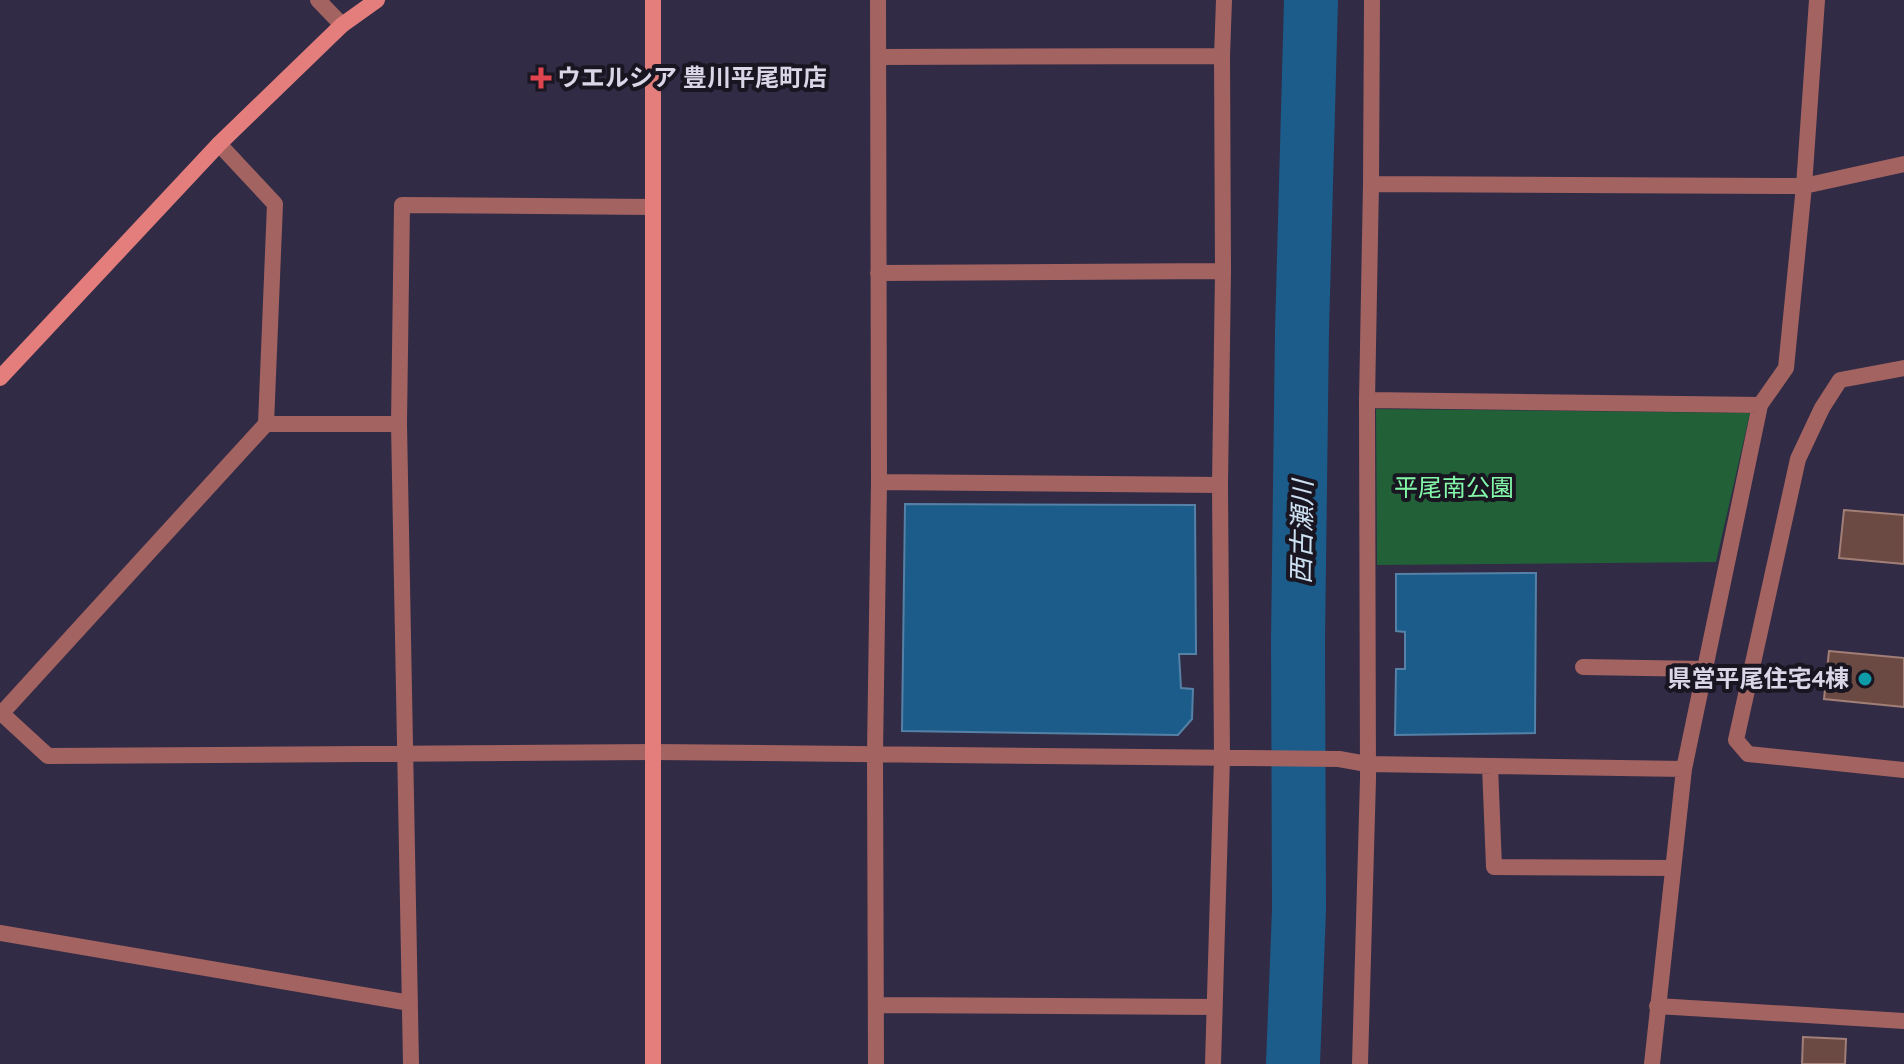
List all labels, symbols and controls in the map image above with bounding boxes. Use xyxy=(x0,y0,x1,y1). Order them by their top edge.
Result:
place label: ウエルシア 豊川平尾町店 xyxy=(557,62,827,93)
marker: ウエルシア 豊川平尾町店 xyxy=(532,69,550,87)
park label: 平尾南公園 xyxy=(1394,472,1514,503)
water label: 西古瀬川 xyxy=(1284,477,1319,584)
place label: 県営平尾住宅4棟 xyxy=(1667,663,1849,694)
marker: 県営平尾住宅4棟 xyxy=(1856,670,1874,688)

